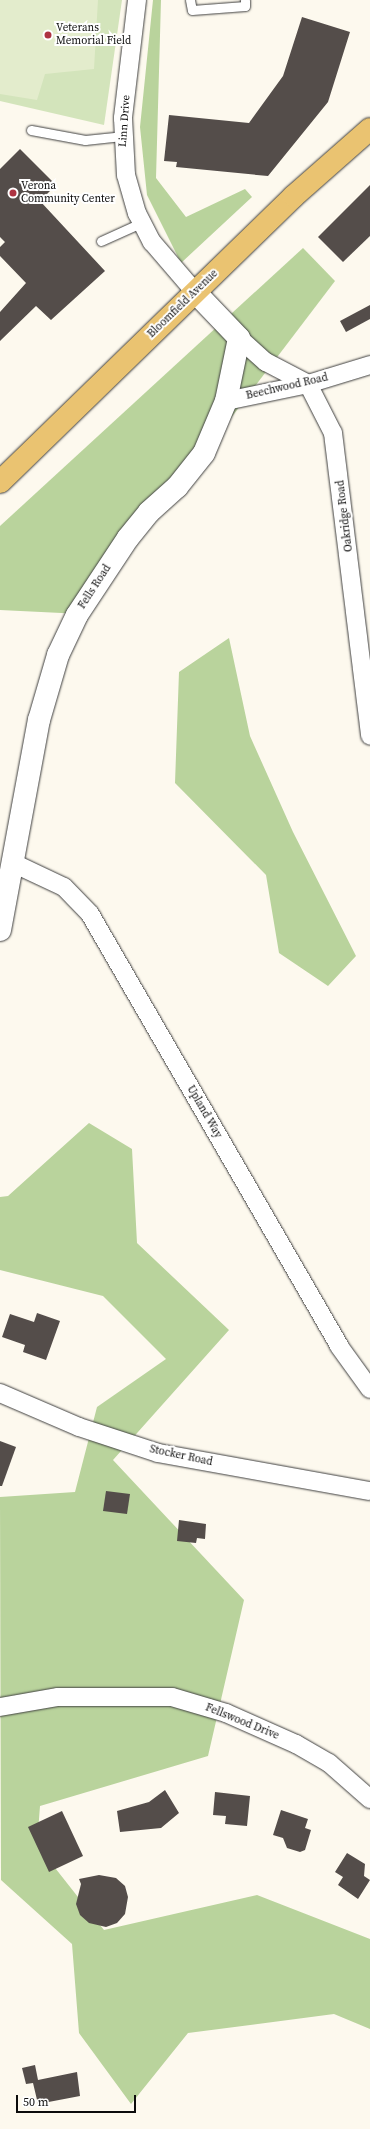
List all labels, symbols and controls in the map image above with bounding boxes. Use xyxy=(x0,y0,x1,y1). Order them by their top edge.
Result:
place label: Veterans Memorial Field xyxy=(56,22,131,48)
marker: Veterans Memorial Field xyxy=(43,30,53,40)
street label: Linn Drive xyxy=(117,94,133,148)
place label: Verona Community Center xyxy=(21,180,115,206)
marker: Verona Community Center xyxy=(8,188,18,198)
street label: Bloomfield Avenue xyxy=(145,267,221,341)
street label: Beechwood Road xyxy=(245,371,329,403)
street label: Oakridge Road xyxy=(334,479,356,553)
street label: Fells Road xyxy=(76,562,114,612)
street label: Upland Way xyxy=(184,1083,224,1141)
street label: Stocker Road xyxy=(148,1443,214,1469)
street label: Fellswood Drive xyxy=(203,1701,281,1743)
scale bar xyxy=(18,2087,138,2113)
text: 50 m xyxy=(23,2094,49,2110)

